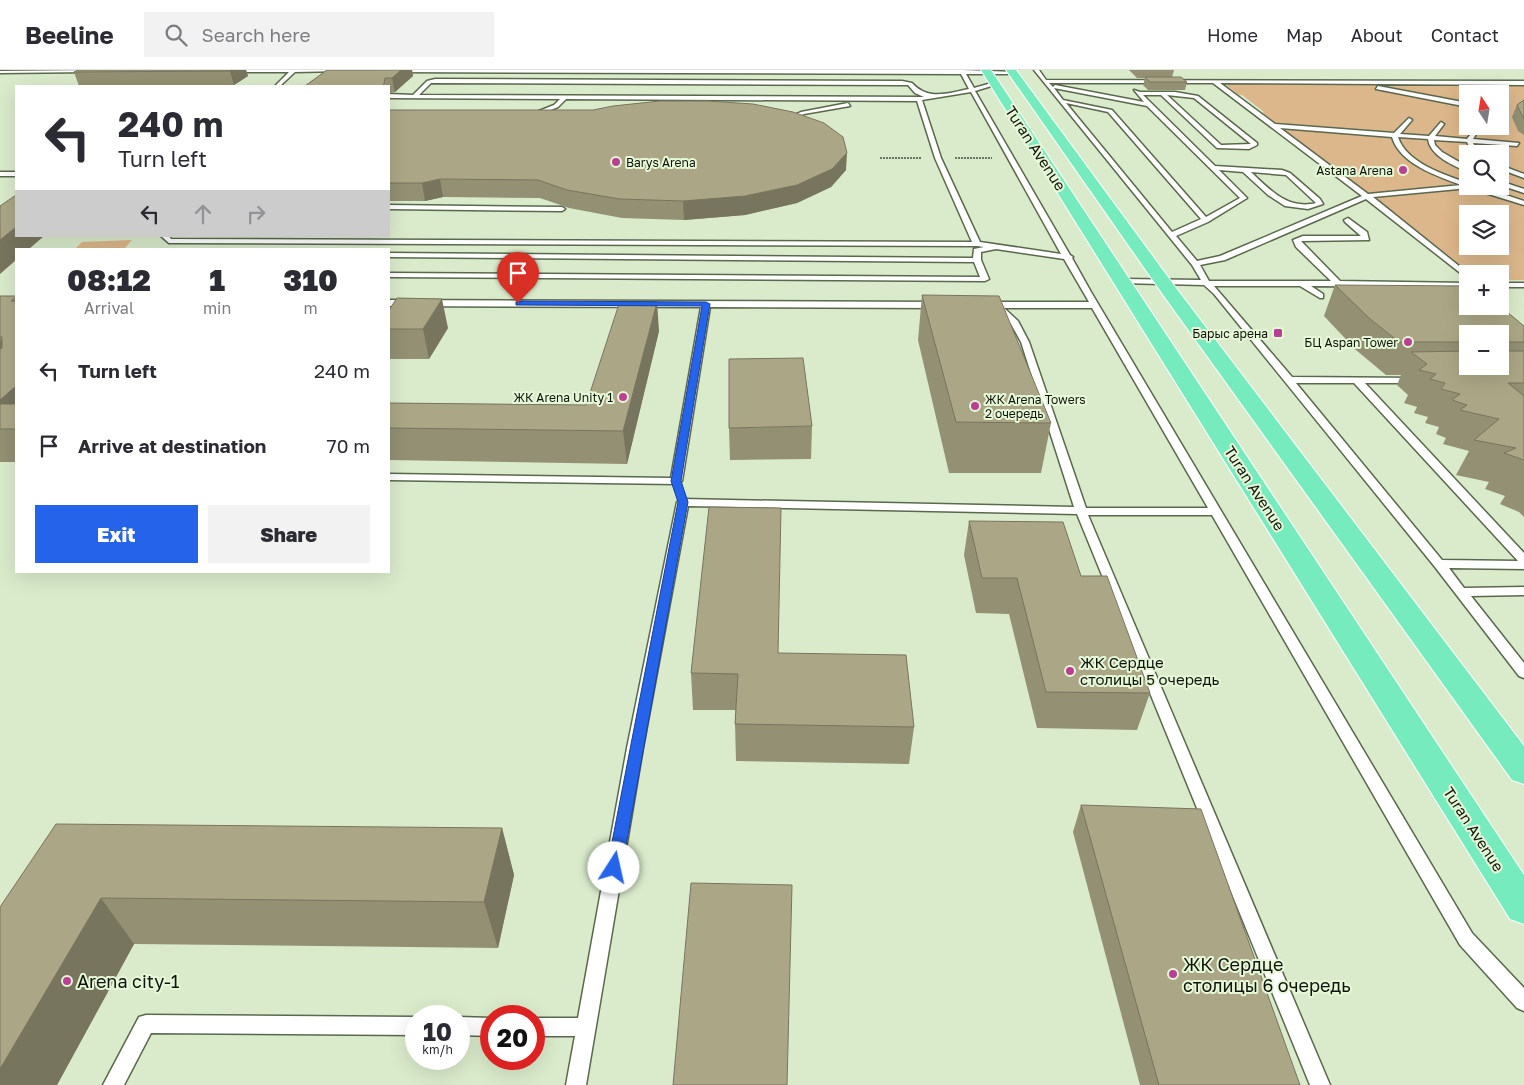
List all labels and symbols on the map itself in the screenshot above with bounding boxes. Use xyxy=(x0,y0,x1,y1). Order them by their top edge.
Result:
north arrow xyxy=(1459,85,1509,135)
street label: Turan Avenue xyxy=(1002,102,1070,194)
place label: Barys Arena xyxy=(626,155,696,170)
marker: Barys Arena xyxy=(610,156,622,168)
place label: Astana Arena xyxy=(1316,163,1393,178)
marker: Astana Arena xyxy=(1397,164,1409,176)
pin xyxy=(497,252,539,303)
place label: Барыс арена xyxy=(1192,326,1268,341)
marker: Барыс арена xyxy=(1272,327,1284,339)
place label: БЦ Aspan Tower xyxy=(1304,335,1398,350)
marker: БЦ Aspan Tower xyxy=(1402,336,1414,348)
place label: ЖК Arena Unity 1 xyxy=(513,390,613,405)
marker: ЖК Arena Unity 1 xyxy=(617,391,629,403)
place label: ЖК Arena Towers 2 очередь xyxy=(985,392,1086,421)
marker: ЖК Arena Towers 2 очередь xyxy=(969,400,981,412)
street label: Turan Avenue xyxy=(1221,442,1289,534)
place label: ЖК Сердце столицы 5 очередь xyxy=(1080,653,1219,688)
marker: ЖК Сердце столицы 5 очередь xyxy=(1064,665,1076,677)
street label: Turan Avenue xyxy=(1440,783,1508,875)
position arrow xyxy=(587,841,639,893)
place label: ЖК Сердце столицы 6 очередь xyxy=(1183,953,1351,996)
marker: ЖК Сердце столицы 6 очередь xyxy=(1167,968,1179,980)
place label: Arena city-1 xyxy=(77,970,180,992)
marker: Arena city-1 xyxy=(61,975,73,987)
speed limit sign: 20 xyxy=(480,1005,545,1070)

